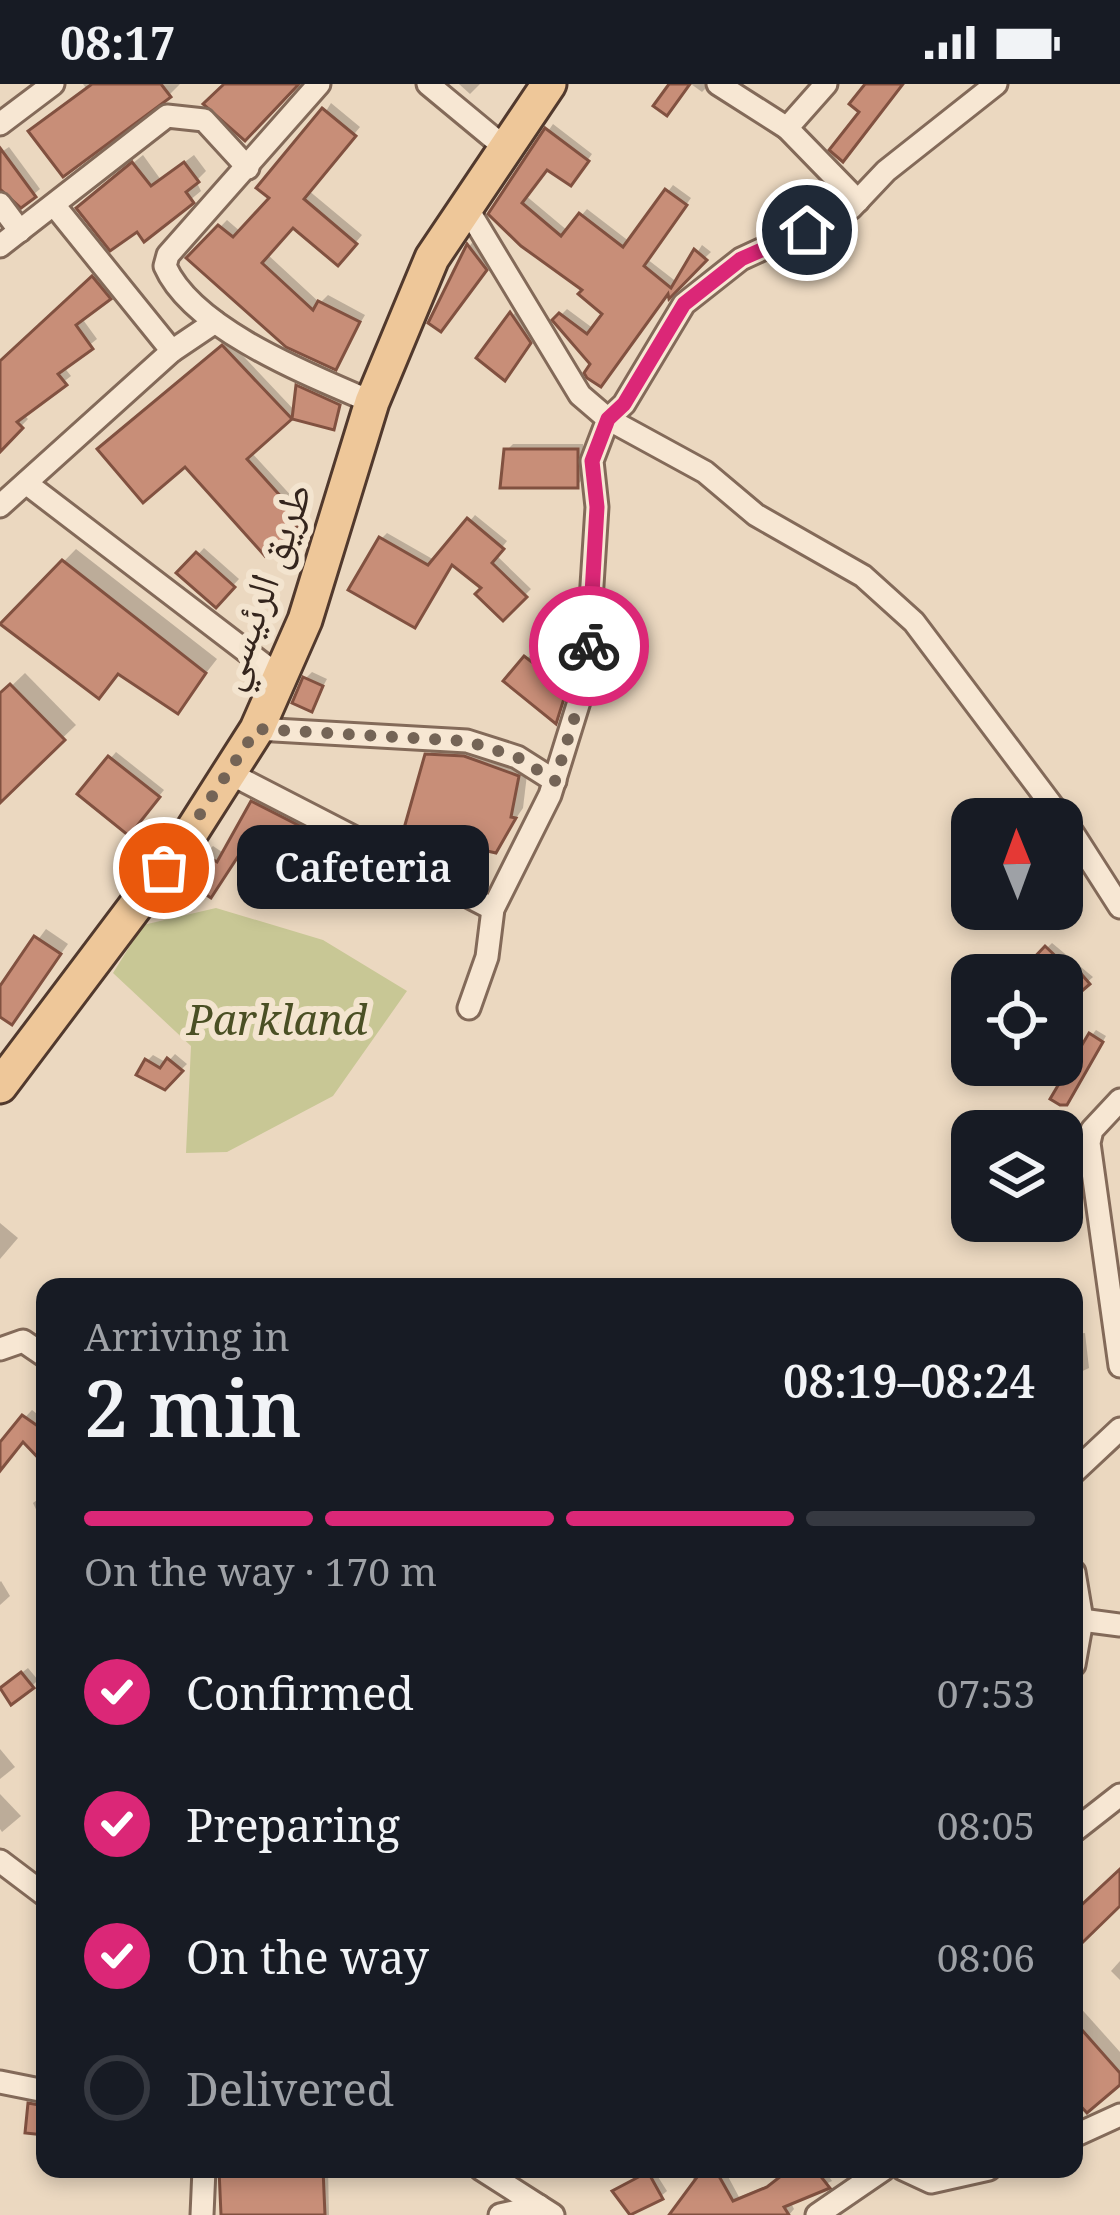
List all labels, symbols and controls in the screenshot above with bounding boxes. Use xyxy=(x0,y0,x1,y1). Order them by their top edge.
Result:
text: 08:17 xyxy=(60,12,175,73)
pin xyxy=(756,179,858,281)
icon: home xyxy=(774,197,840,263)
street label: طريق الرئيسي xyxy=(197,474,331,699)
courier xyxy=(529,586,649,706)
icon: bike xyxy=(556,613,622,679)
north arrow xyxy=(951,798,1083,930)
map controls xyxy=(951,798,1083,1242)
pin xyxy=(113,817,215,919)
callout: Cafeteria xyxy=(236,826,488,910)
icon: bag xyxy=(131,835,197,901)
text: Cafeteria xyxy=(274,840,452,893)
button: locate xyxy=(951,954,1083,1086)
park label: Parkland xyxy=(186,990,368,1047)
button: layers xyxy=(951,1110,1083,1242)
text: Arriving in xyxy=(84,1309,290,1362)
text: 08:19–08:24 xyxy=(783,1350,1035,1411)
text: 2 min xyxy=(84,1354,302,1460)
text: On the way · 170 m xyxy=(84,1544,437,1597)
icon: check xyxy=(84,1659,150,1725)
text: Confirmed xyxy=(186,1662,414,1723)
text: 07:53 xyxy=(937,1666,1035,1719)
icon: check xyxy=(84,1791,150,1857)
text: Preparing xyxy=(186,1794,400,1855)
text: 08:05 xyxy=(937,1798,1035,1851)
icon: check xyxy=(84,1923,150,1989)
text: On the way xyxy=(186,1926,429,1987)
text: 08:06 xyxy=(937,1930,1035,1983)
text: Delivered xyxy=(186,2058,394,2119)

